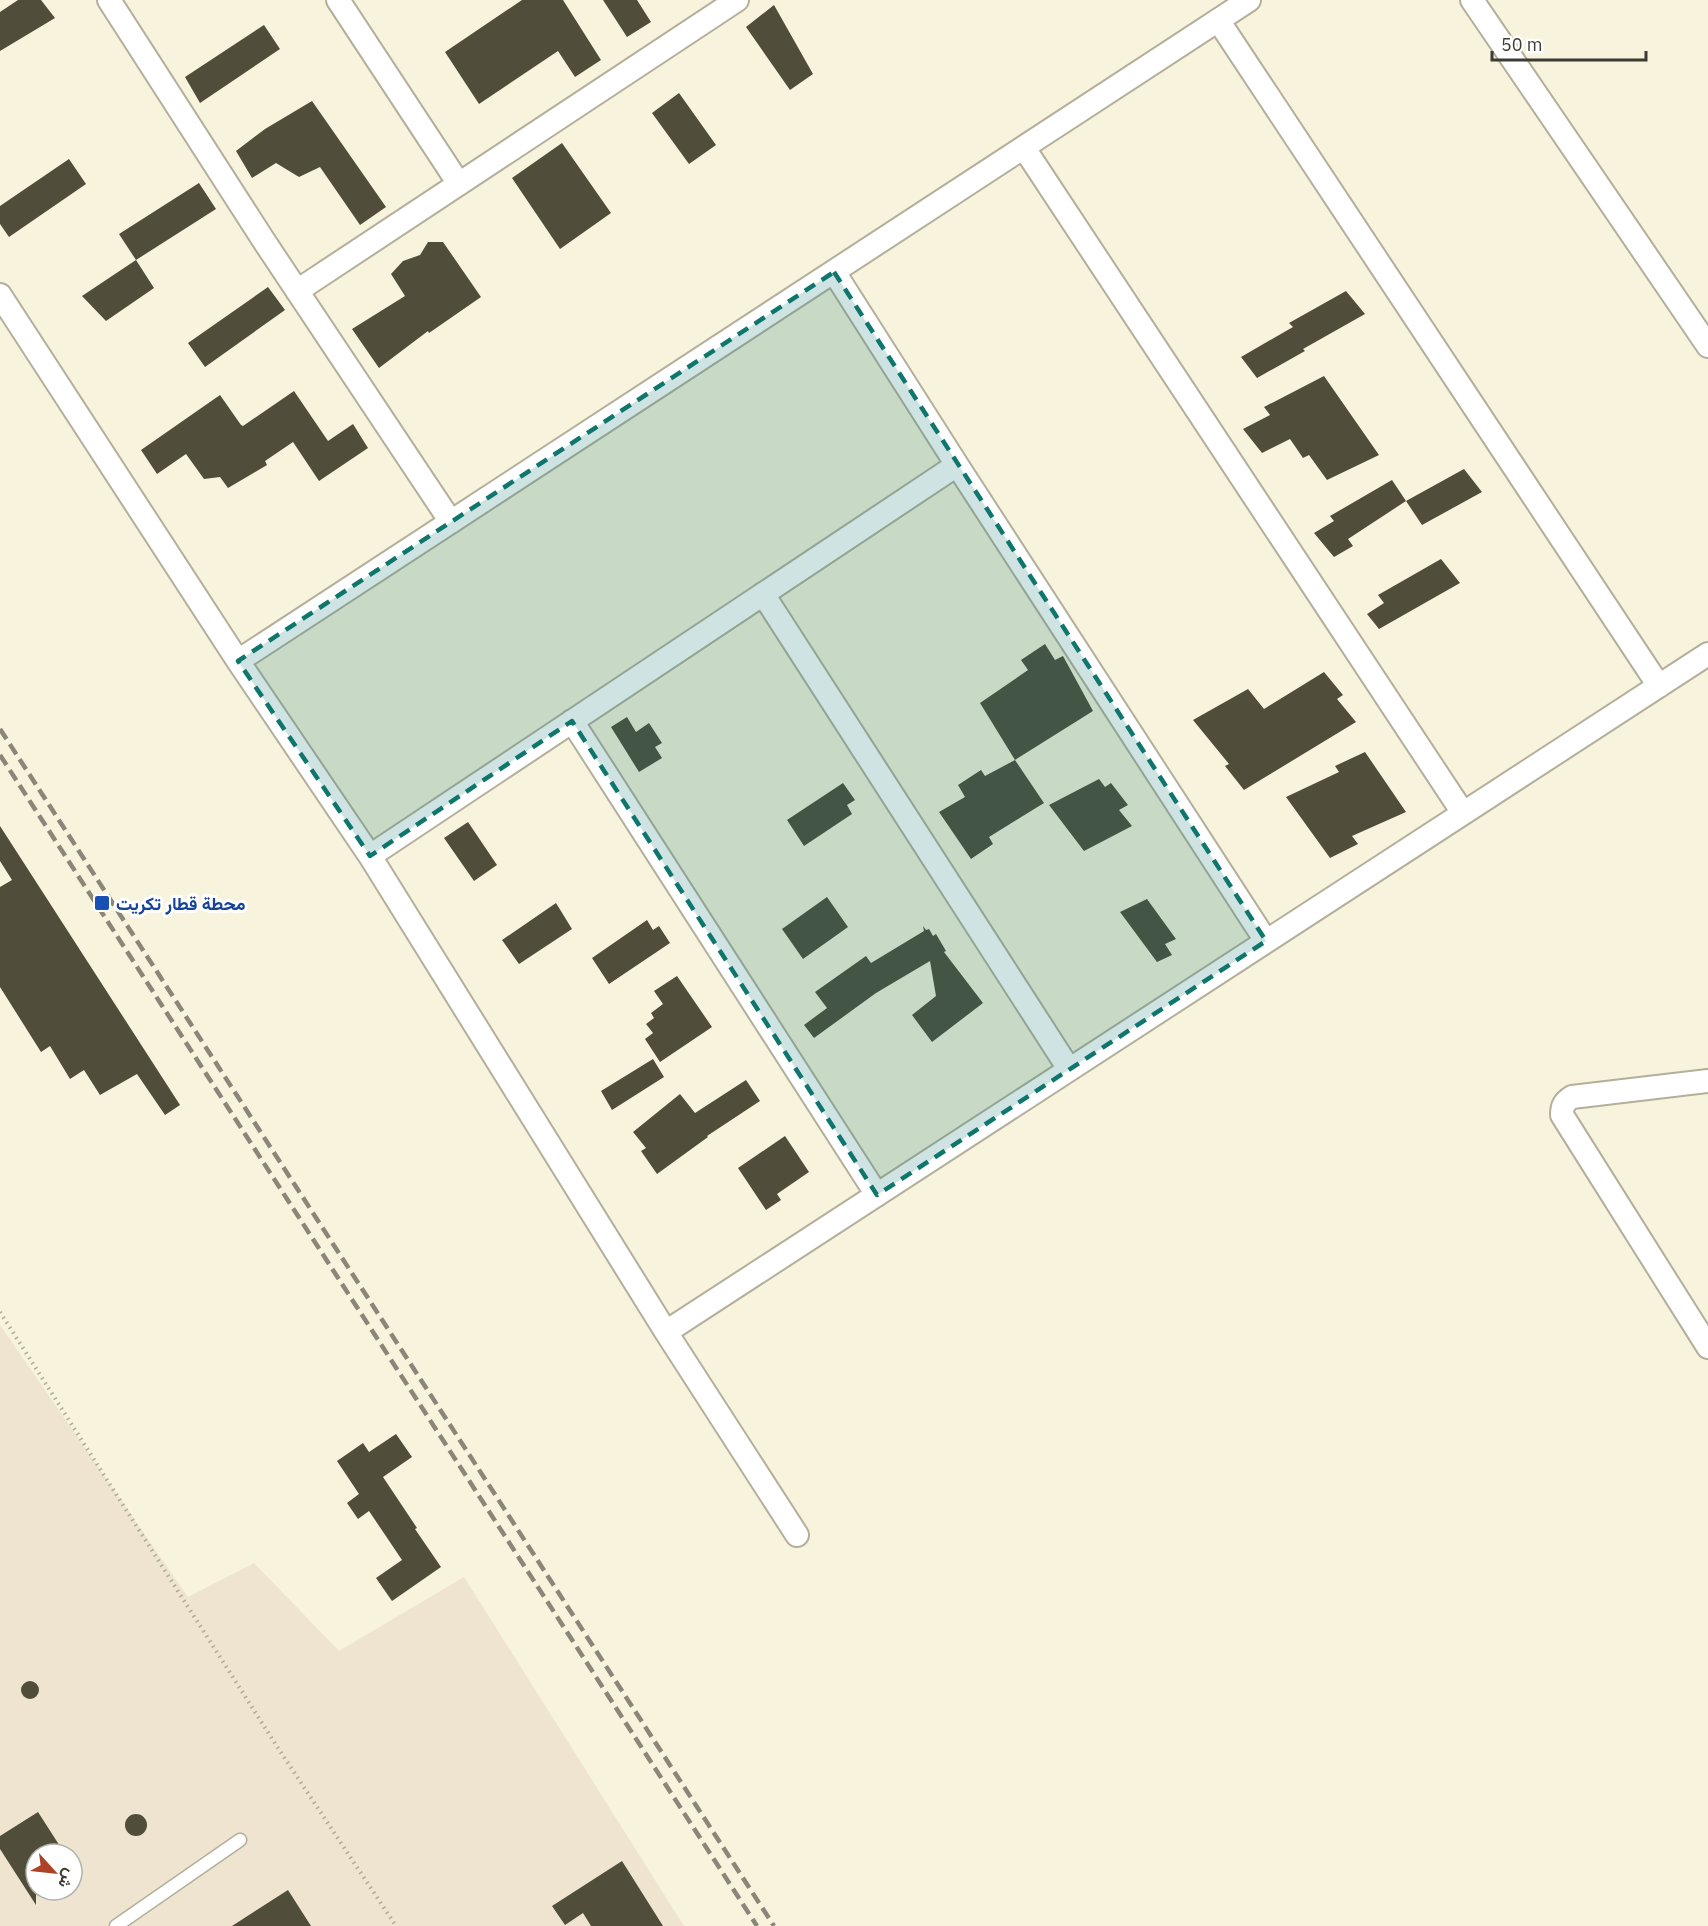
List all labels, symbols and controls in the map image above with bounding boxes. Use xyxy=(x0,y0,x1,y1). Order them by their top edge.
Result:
scale bar xyxy=(1492,24,1646,62)
text: 50 m xyxy=(1501,33,1543,56)
place label: محطة قطار تكريت xyxy=(116,892,246,915)
marker: محطة قطار تكريت xyxy=(93,894,111,912)
north arrow xyxy=(24,1842,84,1902)
text: ش xyxy=(54,1866,81,1892)

